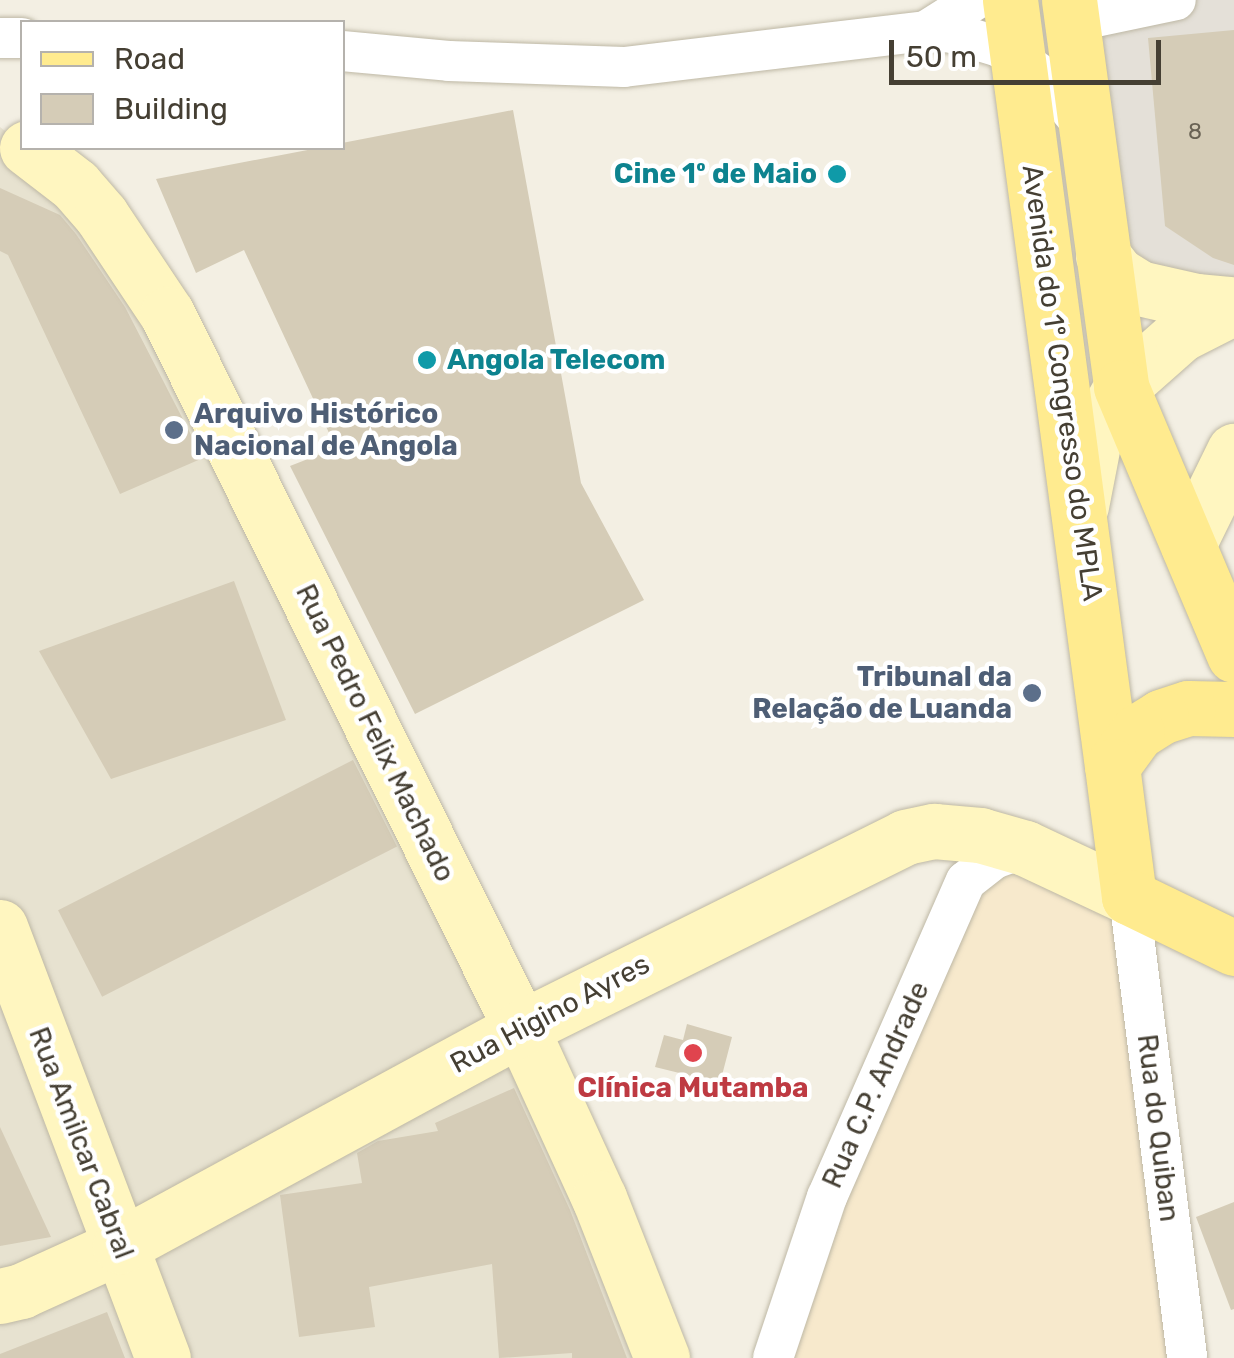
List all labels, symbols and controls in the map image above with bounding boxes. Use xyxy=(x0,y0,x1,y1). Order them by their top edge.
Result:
legend xyxy=(20,20,345,150)
scale bar xyxy=(894,20,1166,82)
text: 50 m xyxy=(906,39,977,75)
text: Road xyxy=(114,41,185,77)
text: Building xyxy=(114,91,228,127)
house number: 8 xyxy=(1188,119,1202,145)
place label: Cine 1º de Maio xyxy=(614,157,817,191)
marker: Cine 1º de Maio xyxy=(826,163,848,185)
street label: Avenida do 1º Congresso do MPLA xyxy=(1015,163,1109,603)
place label: Angola Telecom xyxy=(447,343,666,377)
marker: Angola Telecom xyxy=(416,349,438,371)
place label: Arquivo Histórico Nacional de Angola xyxy=(194,397,458,463)
marker: Arquivo Histórico Nacional de Angola xyxy=(163,419,185,441)
street label: Rua Pedro Felix Machado xyxy=(288,579,462,887)
place label: Tribunal da Relação de Luanda xyxy=(752,660,1012,726)
marker: Tribunal da Relação de Luanda xyxy=(1021,682,1043,704)
street label: Rua Higino Ayres xyxy=(444,947,656,1081)
street label: Rua C.P. Andrade xyxy=(815,976,937,1194)
street label: Rua Amilcar Cabral xyxy=(21,1022,141,1264)
street label: Rua do Quiban xyxy=(1130,1032,1186,1224)
marker: Clínica Mutamba xyxy=(680,1040,706,1066)
place label: Clínica Mutamba xyxy=(577,1071,809,1105)

